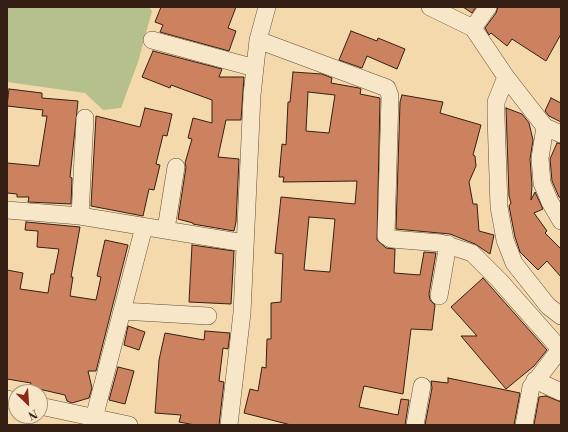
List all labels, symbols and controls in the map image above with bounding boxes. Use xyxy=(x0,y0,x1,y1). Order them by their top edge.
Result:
north arrow xyxy=(8,384,48,424)
text: N xyxy=(26,406,40,422)

